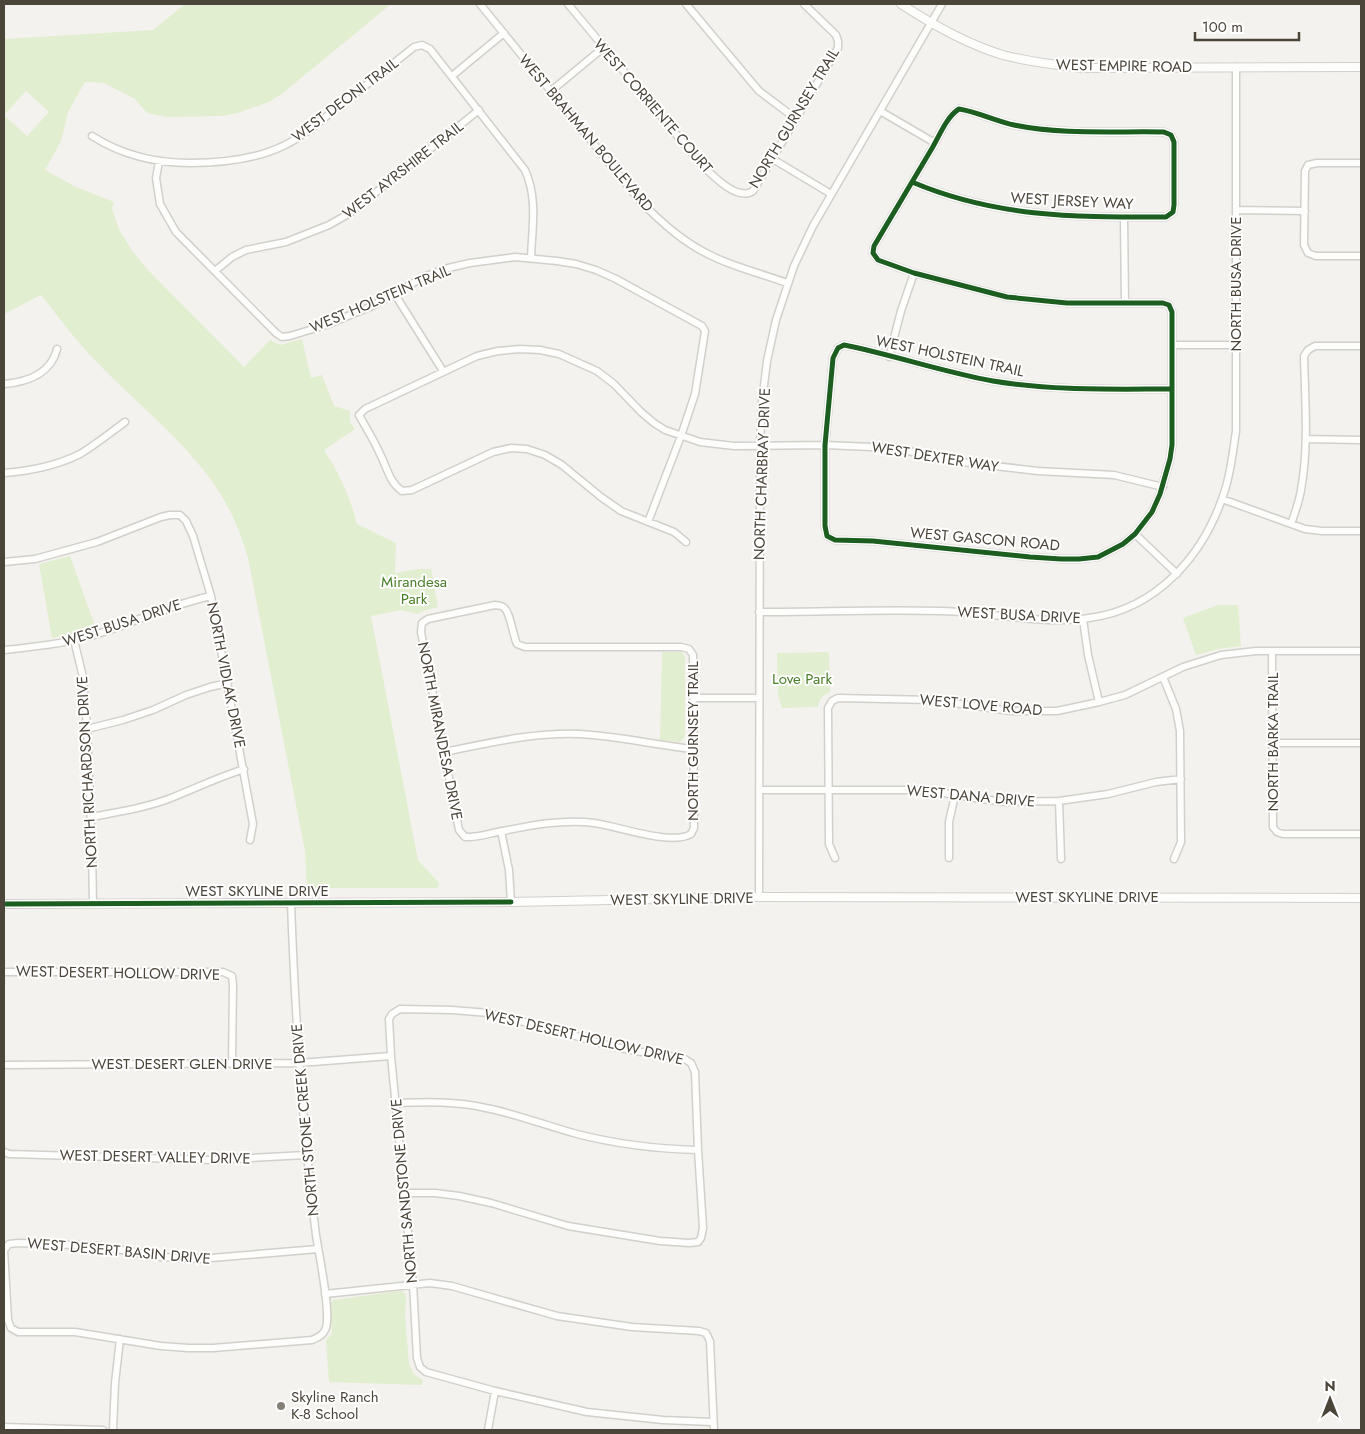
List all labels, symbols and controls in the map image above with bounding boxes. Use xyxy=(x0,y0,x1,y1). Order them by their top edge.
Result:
scale bar xyxy=(1195,10,1299,42)
text: 100 m xyxy=(1202,16,1243,38)
street label: WEST CORRIENTE COURT xyxy=(588,34,718,178)
street label: NORTH GURNSEY TRAIL xyxy=(743,43,845,192)
street label: WEST BRAHMAN BOULEVARD xyxy=(513,49,659,217)
street label: WEST DEONI TRAIL xyxy=(287,52,403,147)
street label: WEST EMPIRE ROAD xyxy=(1056,54,1192,78)
street label: WEST AYRSHIRE TRAIL xyxy=(338,116,468,224)
street label: WEST JERSEY WAY xyxy=(1010,187,1135,215)
street label: NORTH BUSA DRIVE xyxy=(1225,217,1247,351)
street label: WEST HOLSTEIN TRAIL xyxy=(306,259,454,339)
street label: WEST HOLSTEIN TRAIL xyxy=(874,330,1026,383)
street label: NORTH CHARBRAY DRIVE xyxy=(748,387,776,561)
street label: WEST DEXTER WAY xyxy=(870,436,1001,478)
street label: WEST GASCON ROAD xyxy=(909,521,1061,557)
park label: Mirandesa Park xyxy=(381,571,447,610)
street label: WEST BUSA DRIVE xyxy=(60,593,184,653)
street label: NORTH VIDLAK DRIVE xyxy=(201,600,251,750)
street label: WEST BUSA DRIVE xyxy=(957,601,1081,629)
street label: NORTH MIRANDESA DRIVE xyxy=(412,640,468,822)
street label: NORTH GURNSEY TRAIL xyxy=(682,661,704,821)
park label: Love Park xyxy=(772,668,832,690)
street label: NORTH BARKA TRAIL xyxy=(1262,672,1284,812)
street label: NORTH RICHARDSON DRIVE xyxy=(71,675,103,869)
street label: WEST LOVE ROAD xyxy=(919,689,1043,721)
street label: WEST DANA DRIVE xyxy=(906,779,1036,813)
street label: WEST SKYLINE DRIVE xyxy=(185,880,329,902)
street label: WEST SKYLINE DRIVE xyxy=(1015,886,1159,908)
street label: WEST SKYLINE DRIVE xyxy=(610,887,754,911)
street label: WEST DESERT HOLLOW DRIVE xyxy=(16,960,220,986)
street label: WEST DESERT HOLLOW DRIVE xyxy=(482,1003,686,1071)
street label: NORTH STONE CREEK DRIVE xyxy=(286,1023,324,1217)
street label: WEST DESERT GLEN DRIVE xyxy=(92,1053,272,1075)
street label: NORTH SANDSTONE DRIVE xyxy=(385,1098,423,1284)
street label: WEST DESERT VALLEY DRIVE xyxy=(59,1144,251,1170)
street label: WEST DESERT BASIN DRIVE xyxy=(26,1232,212,1270)
north arrow xyxy=(1305,1374,1355,1424)
text: N xyxy=(1324,1376,1336,1396)
place label: Skyline Ranch K-8 School xyxy=(291,1386,379,1425)
marker: Skyline Ranch K-8 School xyxy=(275,1400,287,1412)

